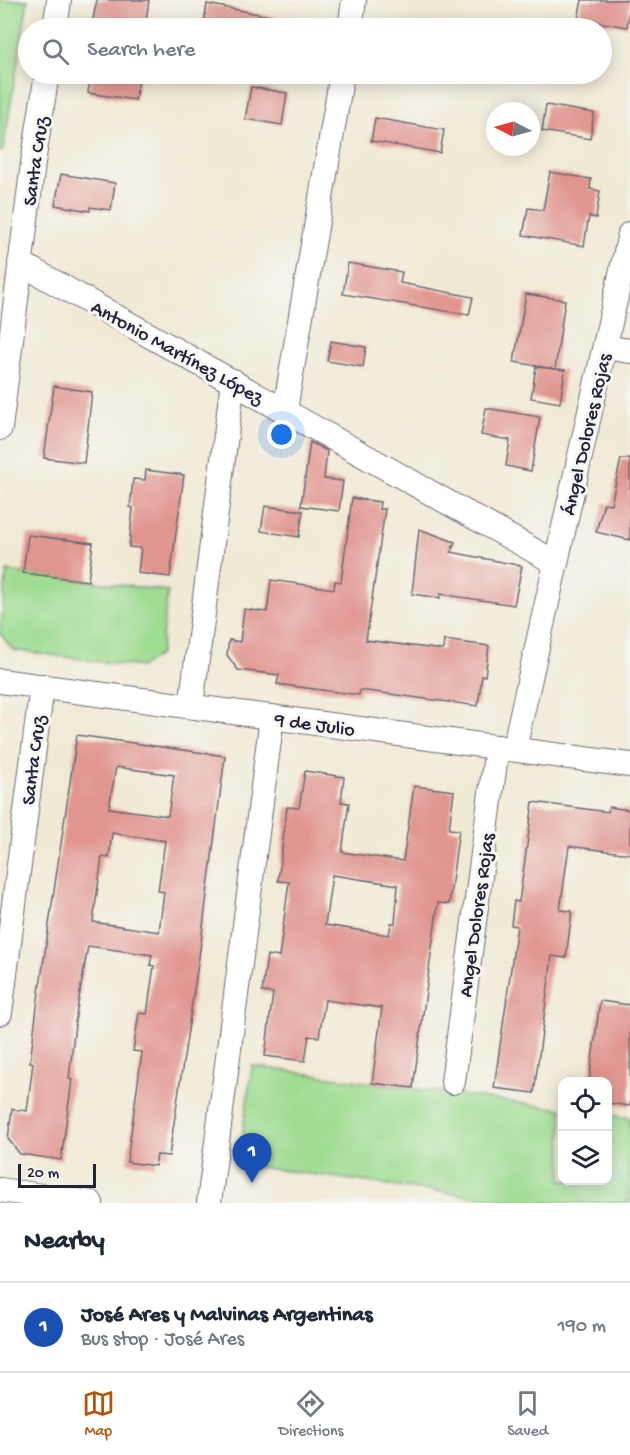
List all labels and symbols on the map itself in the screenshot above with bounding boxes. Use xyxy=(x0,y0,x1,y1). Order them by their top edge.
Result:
north arrow xyxy=(486,102,540,156)
street label: Santa Cruz xyxy=(20,114,55,208)
street label: Antonio Martínez López xyxy=(86,297,267,412)
street label: Ángel Dolores Rojas xyxy=(557,351,618,518)
your location xyxy=(267,420,296,449)
street label: 9 de Julio xyxy=(272,709,356,743)
street label: Santa Cruz xyxy=(19,713,53,807)
street label: Angel Dolores Rojas xyxy=(456,832,501,999)
pin: 1 xyxy=(232,1134,272,1183)
scale bar xyxy=(18,1161,96,1188)

